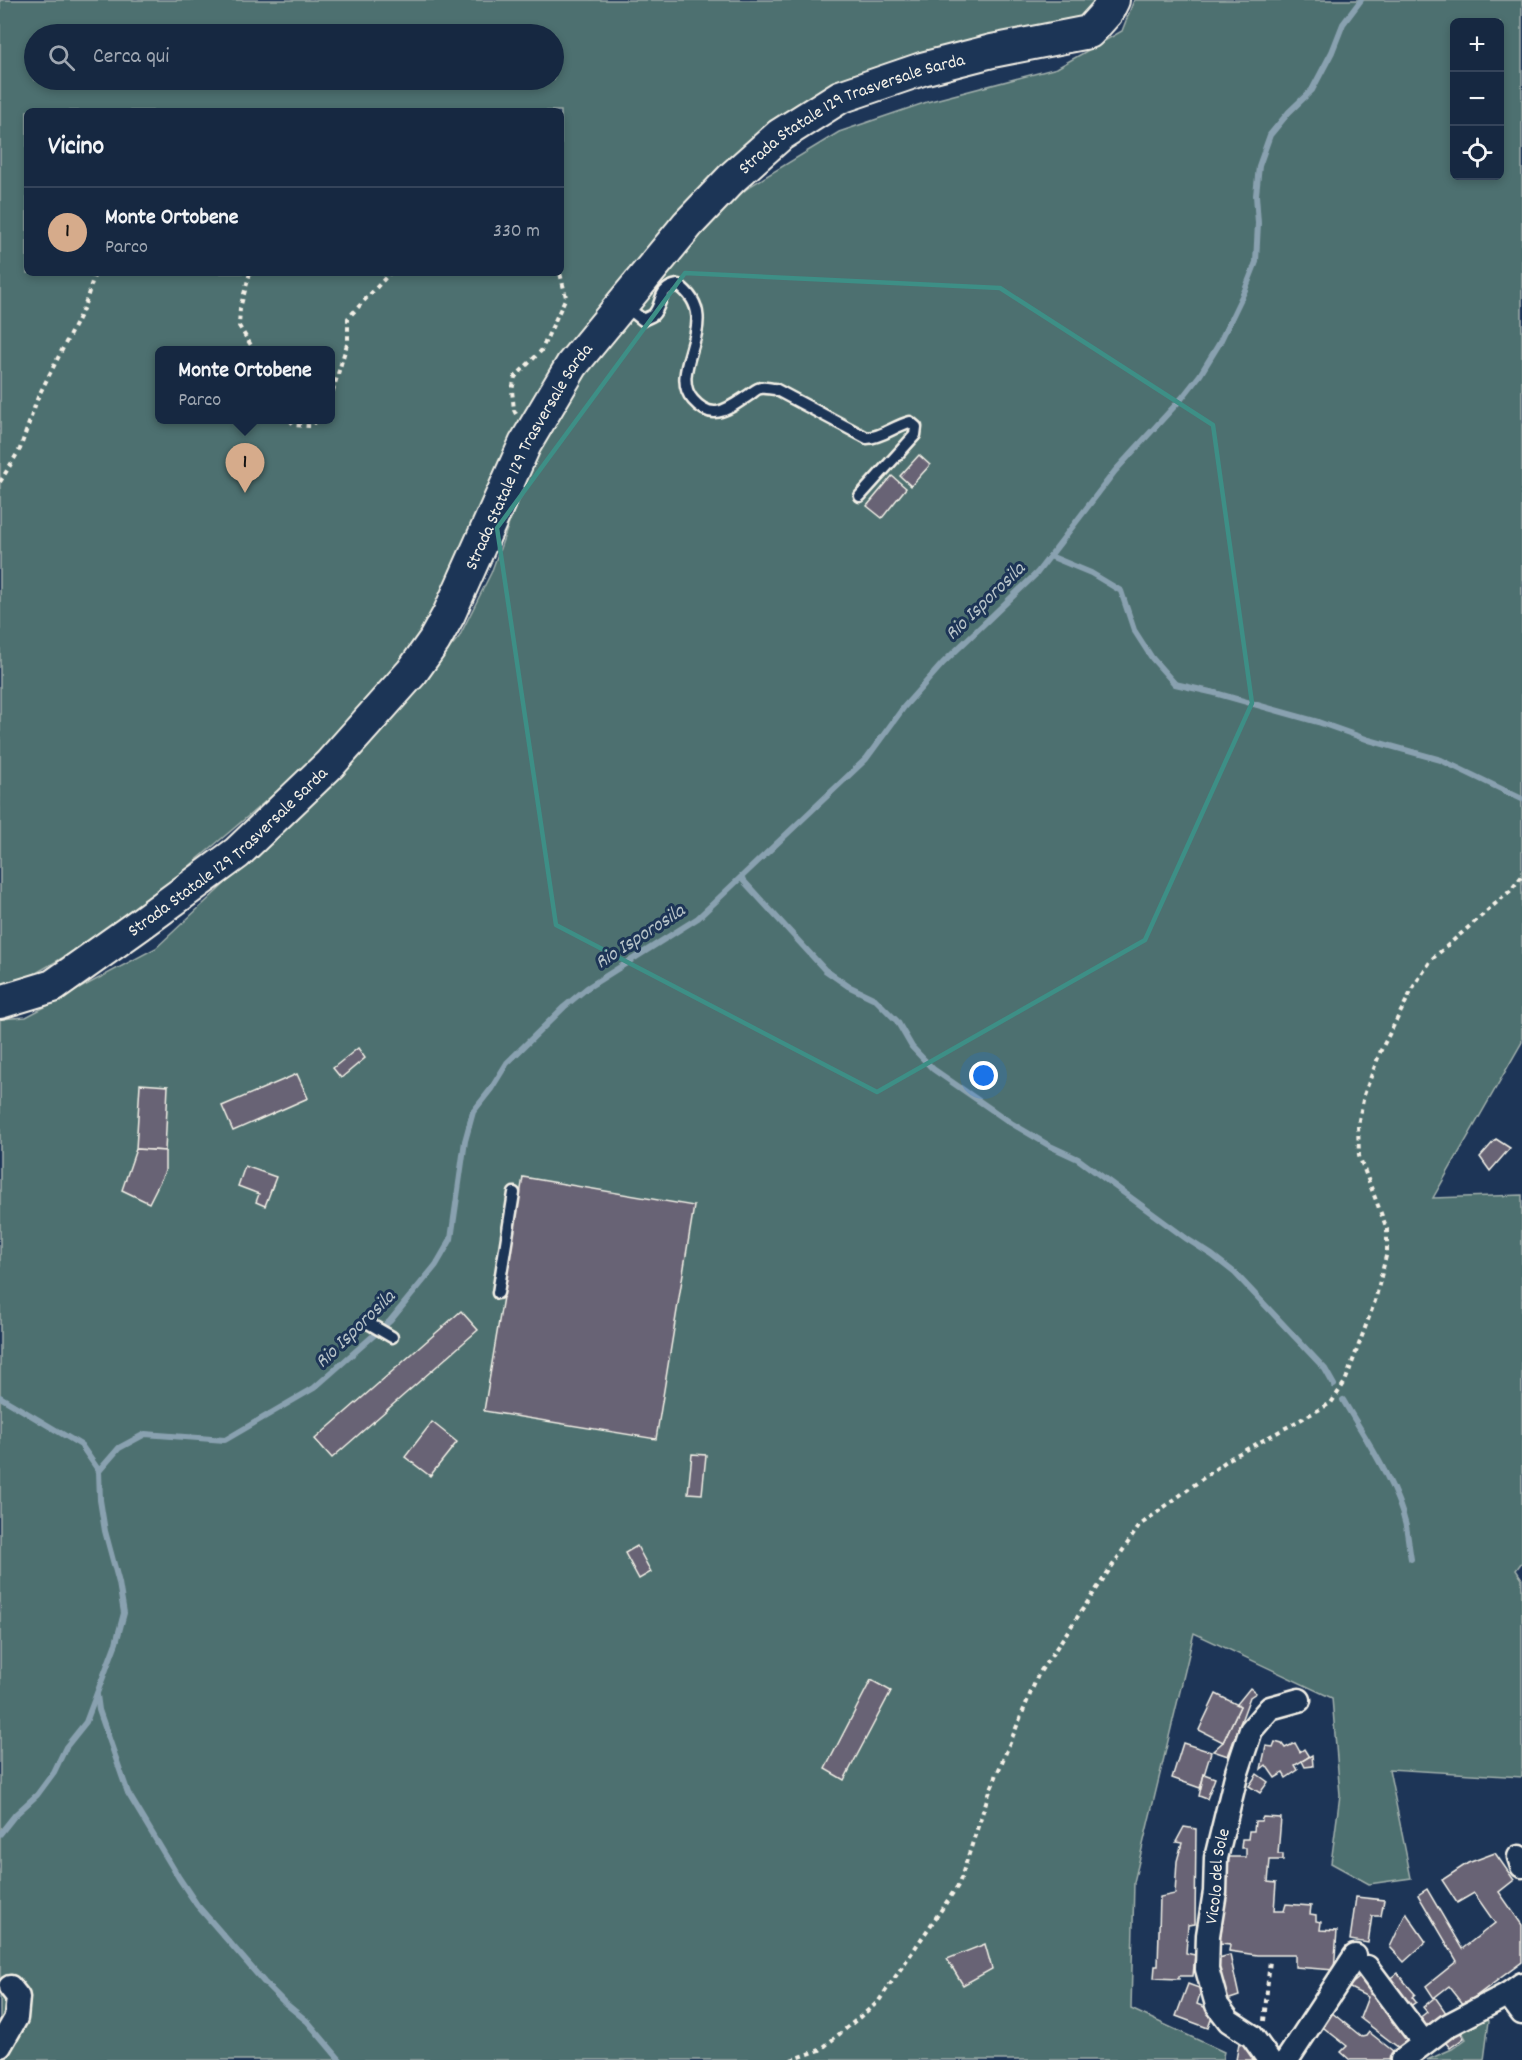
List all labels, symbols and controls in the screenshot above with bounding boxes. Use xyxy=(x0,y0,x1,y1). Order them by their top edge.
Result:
map controls xyxy=(1450,18,1504,180)
button: + xyxy=(1450,18,1504,72)
search box xyxy=(24,24,564,90)
icon: search xyxy=(45,41,78,74)
text: Cerca qui xyxy=(93,42,169,73)
street label: Strada Statale 129 Trasversale Sarda xyxy=(734,48,968,182)
button: − xyxy=(1450,72,1504,126)
button: locate xyxy=(1450,126,1504,180)
text: Vicino xyxy=(48,129,104,166)
text: Monte Ortobene xyxy=(105,203,238,234)
text: 1 xyxy=(65,218,70,246)
text: 330 m xyxy=(493,218,540,246)
text: Parco xyxy=(105,234,148,262)
street label: Strada Statale 129 Trasversale Sarda xyxy=(460,338,600,575)
popup xyxy=(155,346,335,424)
text: Monte Ortobene xyxy=(178,356,312,387)
text: Parco xyxy=(178,387,221,415)
pin: 1 xyxy=(226,444,264,493)
water label: Rio Isporosila xyxy=(940,555,1034,648)
street label: Strada Statale 129 Trasversale Sarda xyxy=(124,762,335,944)
water label: Rio Isporosila xyxy=(590,897,692,977)
your location xyxy=(969,1061,998,1090)
water label: Rio Isporosila xyxy=(310,1283,404,1376)
street label: Vicolo del Sole xyxy=(1200,1826,1238,1926)

